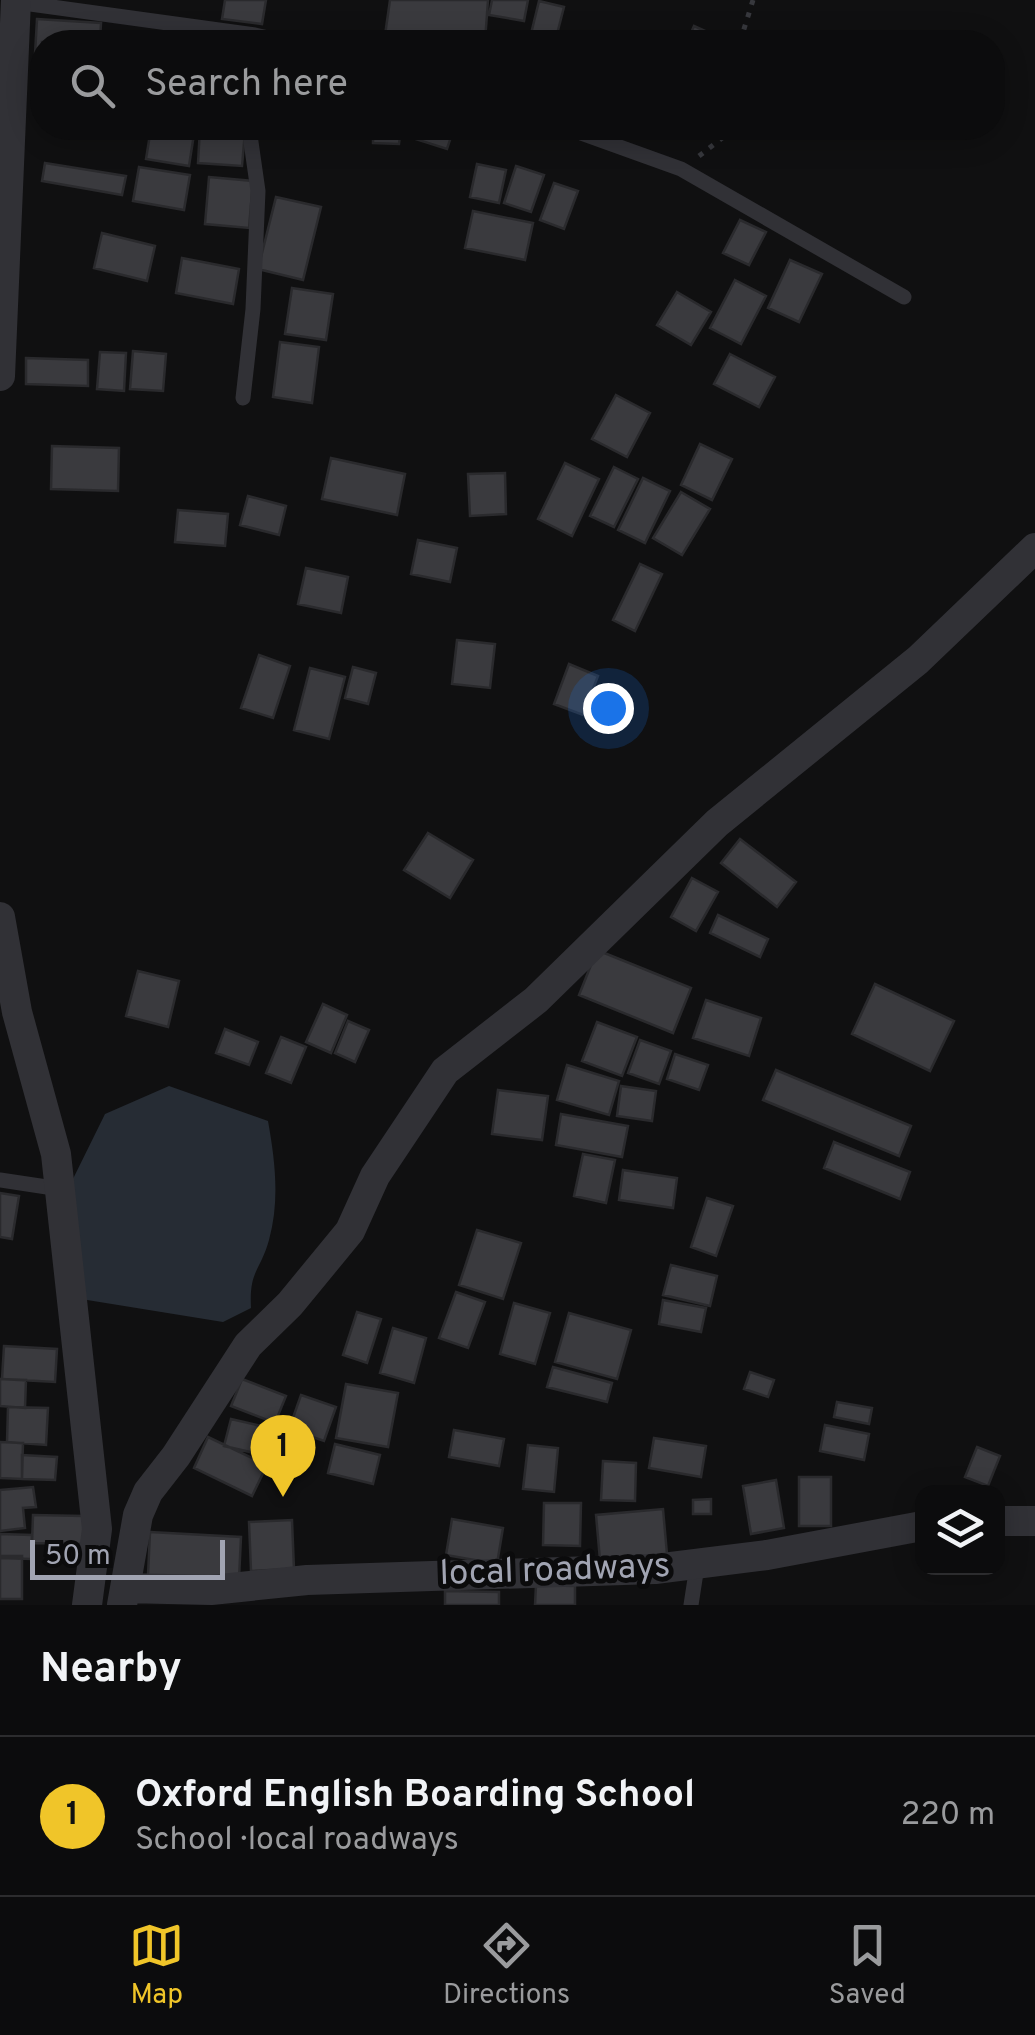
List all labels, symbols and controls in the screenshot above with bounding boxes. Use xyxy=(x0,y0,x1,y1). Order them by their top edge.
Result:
search box xyxy=(30,30,1005,140)
icon: search xyxy=(65,58,120,113)
text: Search here xyxy=(145,61,348,110)
your location xyxy=(583,683,634,734)
pin: 1 xyxy=(250,1414,316,1497)
map controls xyxy=(915,1485,1005,1575)
button: layers xyxy=(915,1485,1005,1575)
scale bar xyxy=(30,1535,225,1580)
text: 50 m xyxy=(45,1539,111,1575)
street label: local roadways xyxy=(439,1545,671,1597)
text: Nearby xyxy=(40,1644,182,1697)
text: Oxford English Boarding School xyxy=(135,1772,695,1821)
text: 1 xyxy=(66,1796,79,1836)
text: 220 m xyxy=(901,1796,995,1836)
text: School · local roadways xyxy=(135,1821,459,1861)
tab: Map xyxy=(129,1918,184,2014)
tab: Directions xyxy=(443,1918,570,2014)
tab: Saved xyxy=(829,1918,906,2014)

